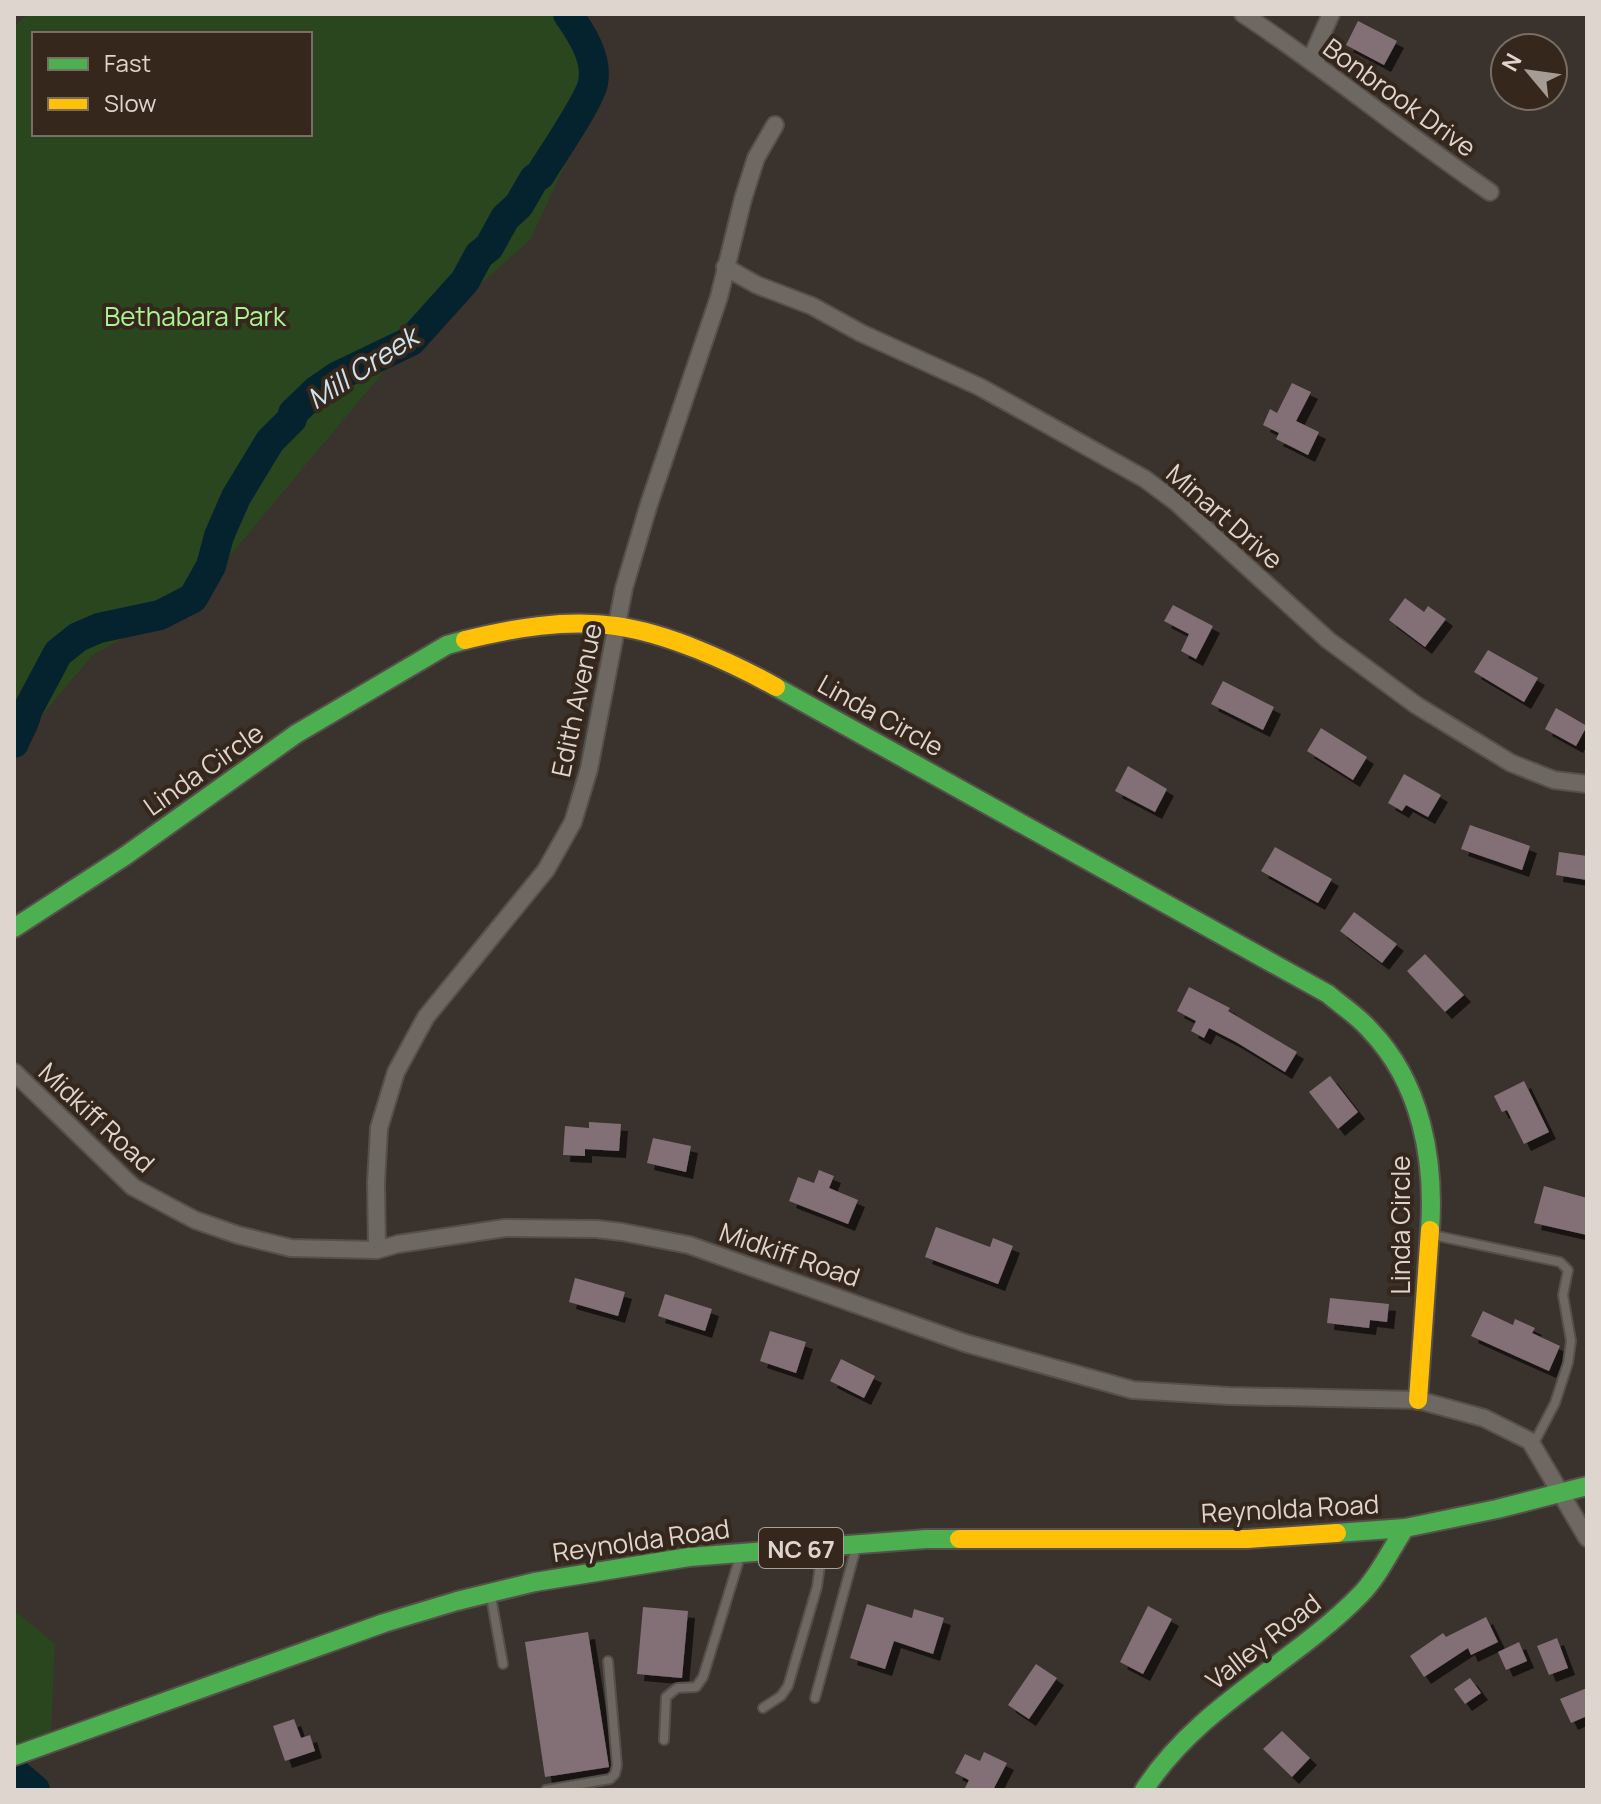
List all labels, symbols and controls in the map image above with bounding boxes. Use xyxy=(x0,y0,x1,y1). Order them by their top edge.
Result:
street label: Bonbrook Drive xyxy=(1316,29,1484,165)
legend xyxy=(32,32,312,136)
north arrow xyxy=(1489,32,1569,112)
text: Fast xyxy=(104,46,151,79)
text: N xyxy=(1495,48,1528,76)
text: Slow xyxy=(104,86,157,119)
park label: Bethabara Park xyxy=(104,298,287,334)
water label: Mill Creek xyxy=(299,315,428,417)
street label: Minart Drive xyxy=(1159,455,1291,577)
street label: Edith Avenue xyxy=(542,620,610,780)
street label: Linda Circle xyxy=(812,666,950,764)
street label: Linda Circle xyxy=(136,714,270,824)
street label: Midkiff Road xyxy=(31,1054,163,1180)
street label: Linda Circle xyxy=(1382,1156,1418,1294)
street label: Midkiff Road xyxy=(715,1213,865,1295)
street label: Reynolda Road xyxy=(1200,1485,1380,1531)
street label: Reynolda Road xyxy=(550,1510,732,1570)
road number: NC 67 xyxy=(759,1528,843,1568)
street label: Valley Road xyxy=(1198,1585,1328,1697)

